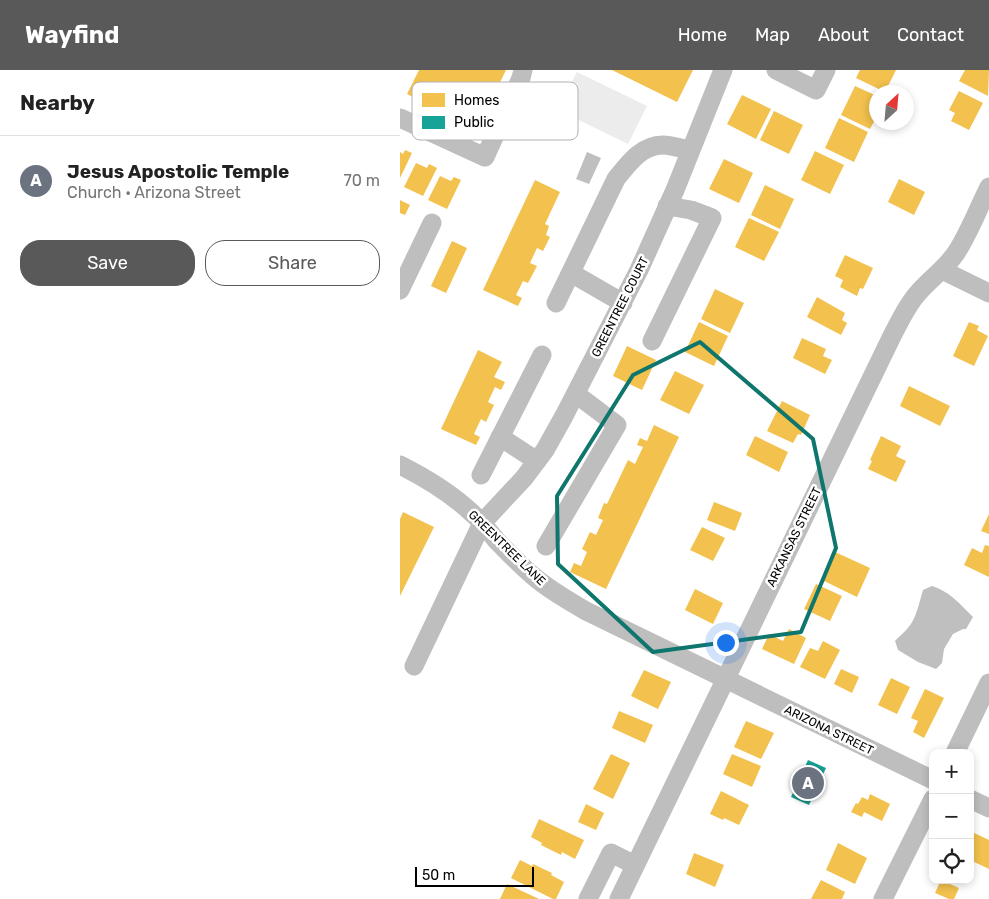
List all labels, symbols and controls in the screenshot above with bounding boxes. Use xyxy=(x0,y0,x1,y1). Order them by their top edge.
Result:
text: Wayfind xyxy=(25,21,119,49)
text: Home xyxy=(678,24,727,46)
text: Map xyxy=(755,24,790,46)
text: About xyxy=(818,24,869,46)
text: Contact xyxy=(897,24,964,46)
legend xyxy=(412,82,578,140)
north arrow xyxy=(869,85,914,130)
text: Nearby xyxy=(20,90,95,115)
text: Homes xyxy=(454,92,499,109)
text: Public xyxy=(454,114,495,131)
text: Jesus Apostolic Temple xyxy=(67,160,289,183)
text: A xyxy=(30,171,42,190)
text: 70 m xyxy=(343,171,380,190)
text: Church · Arizona Street xyxy=(67,183,241,202)
button: Save xyxy=(20,240,195,286)
button: Share xyxy=(205,240,380,286)
street label: GREENTREE COURT xyxy=(589,255,651,359)
street label: ARKANSAS STREET xyxy=(764,485,824,589)
street label: GREENTREE LANE xyxy=(466,508,548,588)
your location xyxy=(713,630,739,656)
street label: ARIZONA STREET xyxy=(782,702,876,758)
map controls xyxy=(929,749,974,884)
button: + xyxy=(929,749,974,794)
pin: A xyxy=(792,764,824,802)
button: − xyxy=(929,794,974,839)
button: locate xyxy=(929,839,974,884)
scale bar xyxy=(415,864,534,887)
text: 50 m xyxy=(422,867,455,884)

